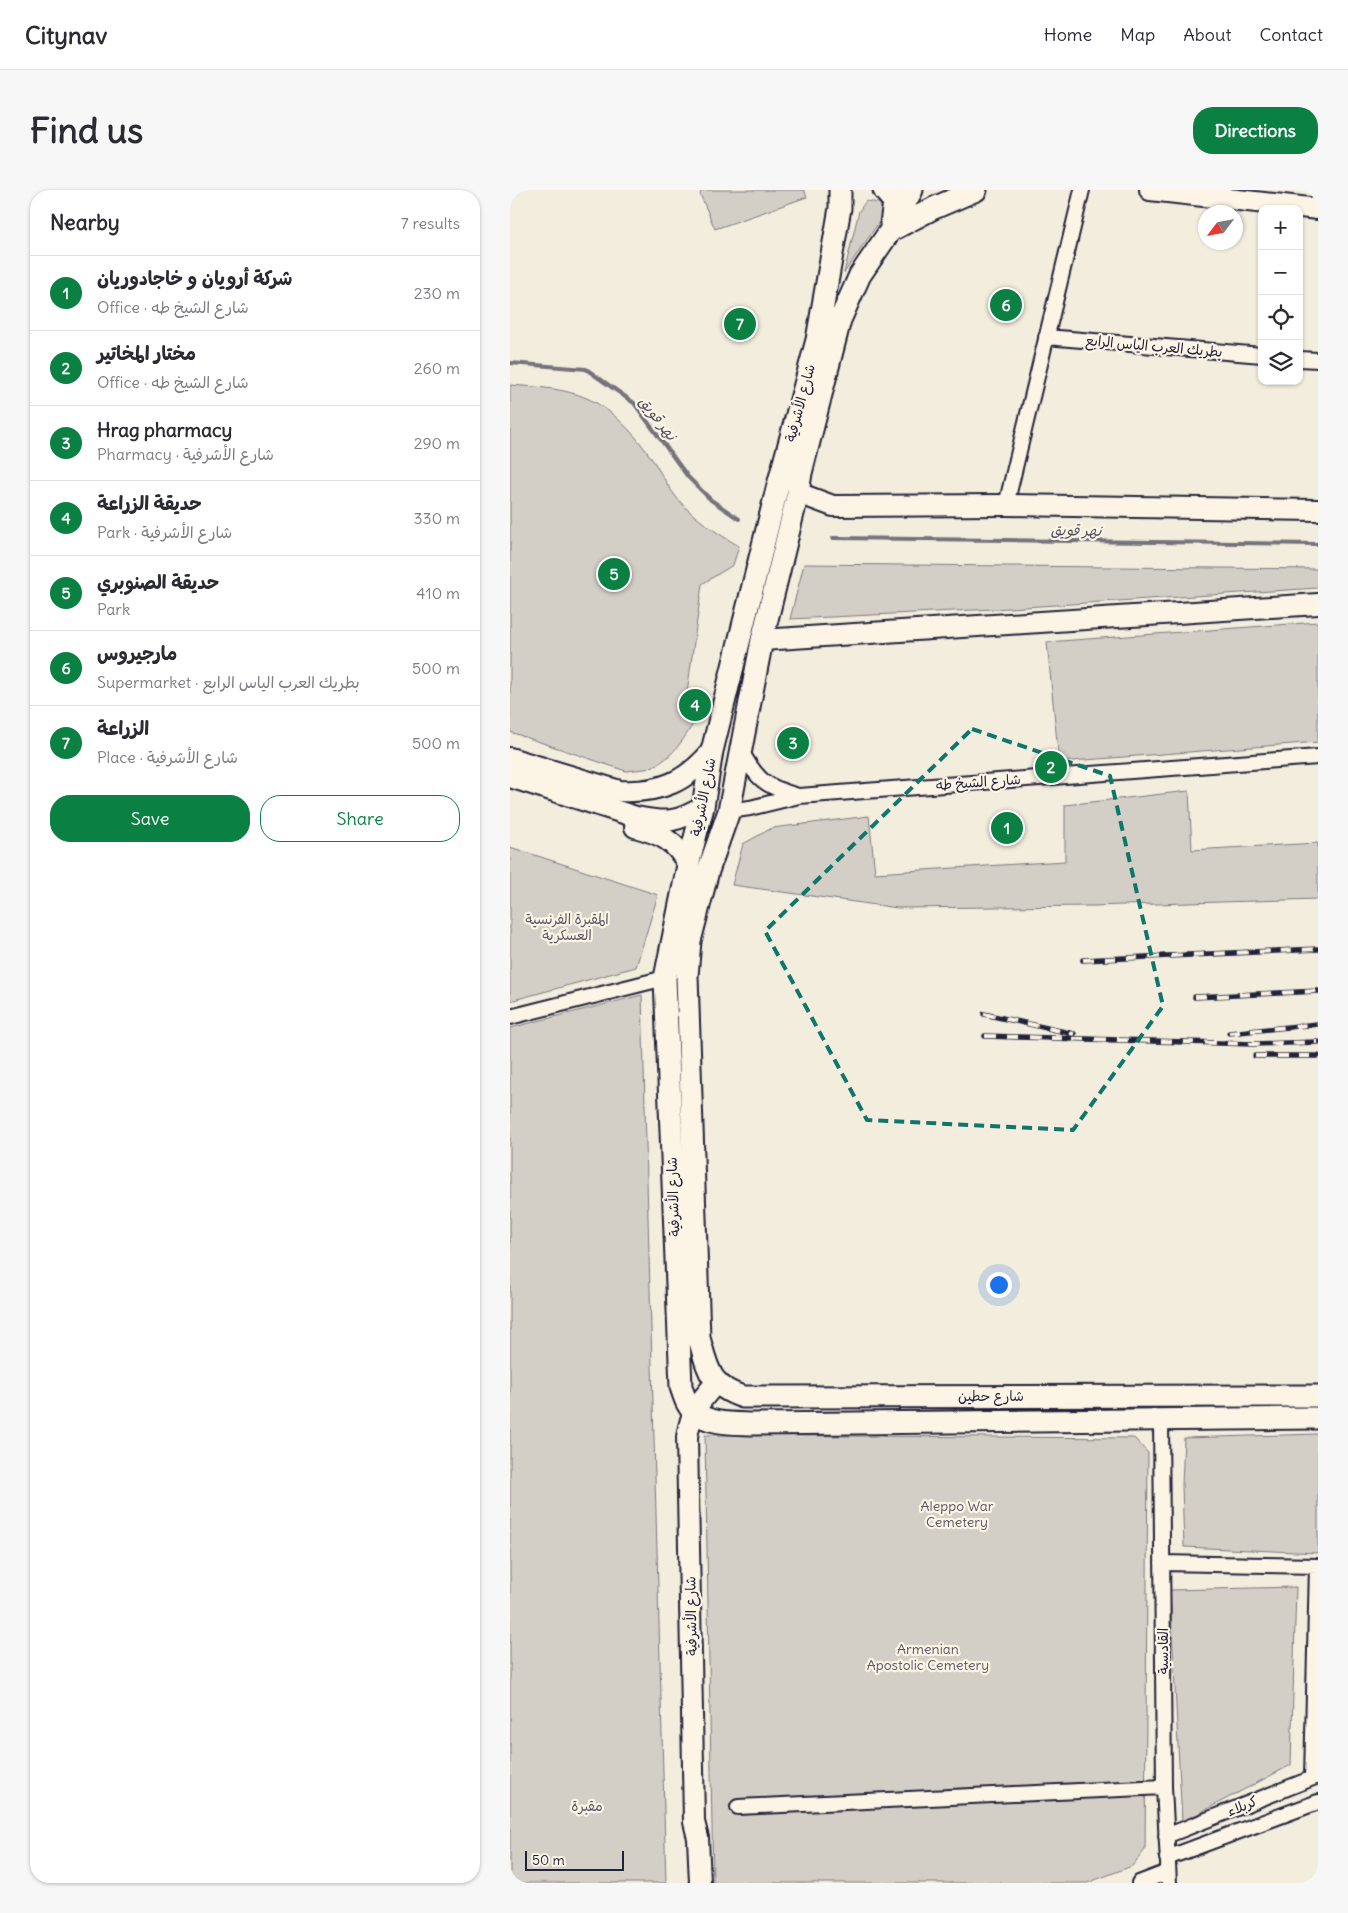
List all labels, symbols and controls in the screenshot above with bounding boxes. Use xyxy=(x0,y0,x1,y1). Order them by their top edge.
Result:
text: Citynav xyxy=(25,20,107,50)
text: Home xyxy=(1044,23,1092,46)
text: Map xyxy=(1120,23,1155,46)
text: About xyxy=(1183,23,1231,46)
text: Contact xyxy=(1259,23,1323,46)
button: Directions xyxy=(1193,107,1318,154)
text: Find us xyxy=(30,108,143,152)
north arrow xyxy=(1198,205,1243,250)
map controls xyxy=(1258,205,1303,385)
button: + xyxy=(1258,205,1303,250)
text: Nearby xyxy=(50,209,120,236)
text: 7 results xyxy=(401,213,460,233)
button: − xyxy=(1258,250,1303,295)
text: شركة أرويان و خاجادوريان xyxy=(97,266,292,290)
text: 1 xyxy=(63,283,69,303)
text: 230 m xyxy=(414,283,460,303)
pin: 6 xyxy=(990,286,1022,324)
button: locate xyxy=(1258,295,1303,340)
text: Office · شارع الشيخ طه xyxy=(97,297,249,317)
pin: 7 xyxy=(724,305,756,343)
street label: بطريك العرب الياس الرابع xyxy=(1084,331,1223,363)
button: layers xyxy=(1258,340,1303,385)
text: مختار المخاتير xyxy=(97,341,196,365)
text: 2 xyxy=(62,358,70,378)
text: 260 m xyxy=(414,358,460,378)
street label: شارع الأشرفية xyxy=(781,362,820,444)
text: Office · شارع الشيخ طه xyxy=(97,372,249,392)
water label: نهر قويق xyxy=(635,392,682,445)
text: Hrag pharmacy xyxy=(97,418,232,442)
text: 3 xyxy=(61,433,71,453)
text: 290 m xyxy=(414,433,460,453)
text: Pharmacy · شارع الأشرفية xyxy=(97,444,274,464)
text: حديقة الزراعة xyxy=(97,491,202,515)
text: 4 xyxy=(61,508,71,528)
text: 330 m xyxy=(413,508,460,528)
water label: نهر قويق xyxy=(1050,520,1103,540)
text: Park · شارع الأشرفية xyxy=(97,522,232,542)
pin: 5 xyxy=(598,555,630,593)
text: حديقة الصنوبري xyxy=(97,570,219,594)
text: 5 xyxy=(61,583,71,603)
text: 410 m xyxy=(416,583,460,603)
text: Park xyxy=(97,599,130,619)
text: مارجيروس xyxy=(97,641,177,665)
text: 6 xyxy=(61,658,71,678)
text: 500 m xyxy=(412,658,460,678)
text: Supermarket · بطريك العرب الياس الرابع xyxy=(97,672,360,692)
pin: 4 xyxy=(679,686,711,724)
text: الزراعة xyxy=(97,716,149,740)
pin: 3 xyxy=(777,724,809,762)
text: 7 xyxy=(62,733,70,753)
text: 500 m xyxy=(412,733,460,753)
text: Place · شارع الأشرفية xyxy=(97,747,238,767)
pin: 2 xyxy=(1035,748,1067,786)
street label: شارع الأشرفية xyxy=(687,756,720,838)
street label: شارع الشيخ طه xyxy=(935,770,1021,795)
button: Save xyxy=(50,795,250,842)
button: Share xyxy=(260,795,460,842)
pin: 1 xyxy=(991,809,1023,847)
park label: المقبرة الفرنسية العسكرية xyxy=(525,910,609,944)
street label: شارع الأشرفية xyxy=(663,1157,684,1237)
your location xyxy=(986,1272,1012,1298)
street label: شارع حطين xyxy=(958,1387,1024,1406)
park label: Aleppo War Cemetery xyxy=(921,1497,994,1531)
street label: شارع الأشرفية xyxy=(681,1576,702,1656)
street label: القادسية xyxy=(1154,1628,1172,1674)
park label: Armenian Apostolic Cemetery xyxy=(867,1640,989,1674)
street label: كربلاء xyxy=(1224,1792,1260,1820)
park label: مقبرة xyxy=(571,1797,603,1815)
scale bar xyxy=(525,1848,624,1871)
text: 50 m xyxy=(532,1851,565,1869)

